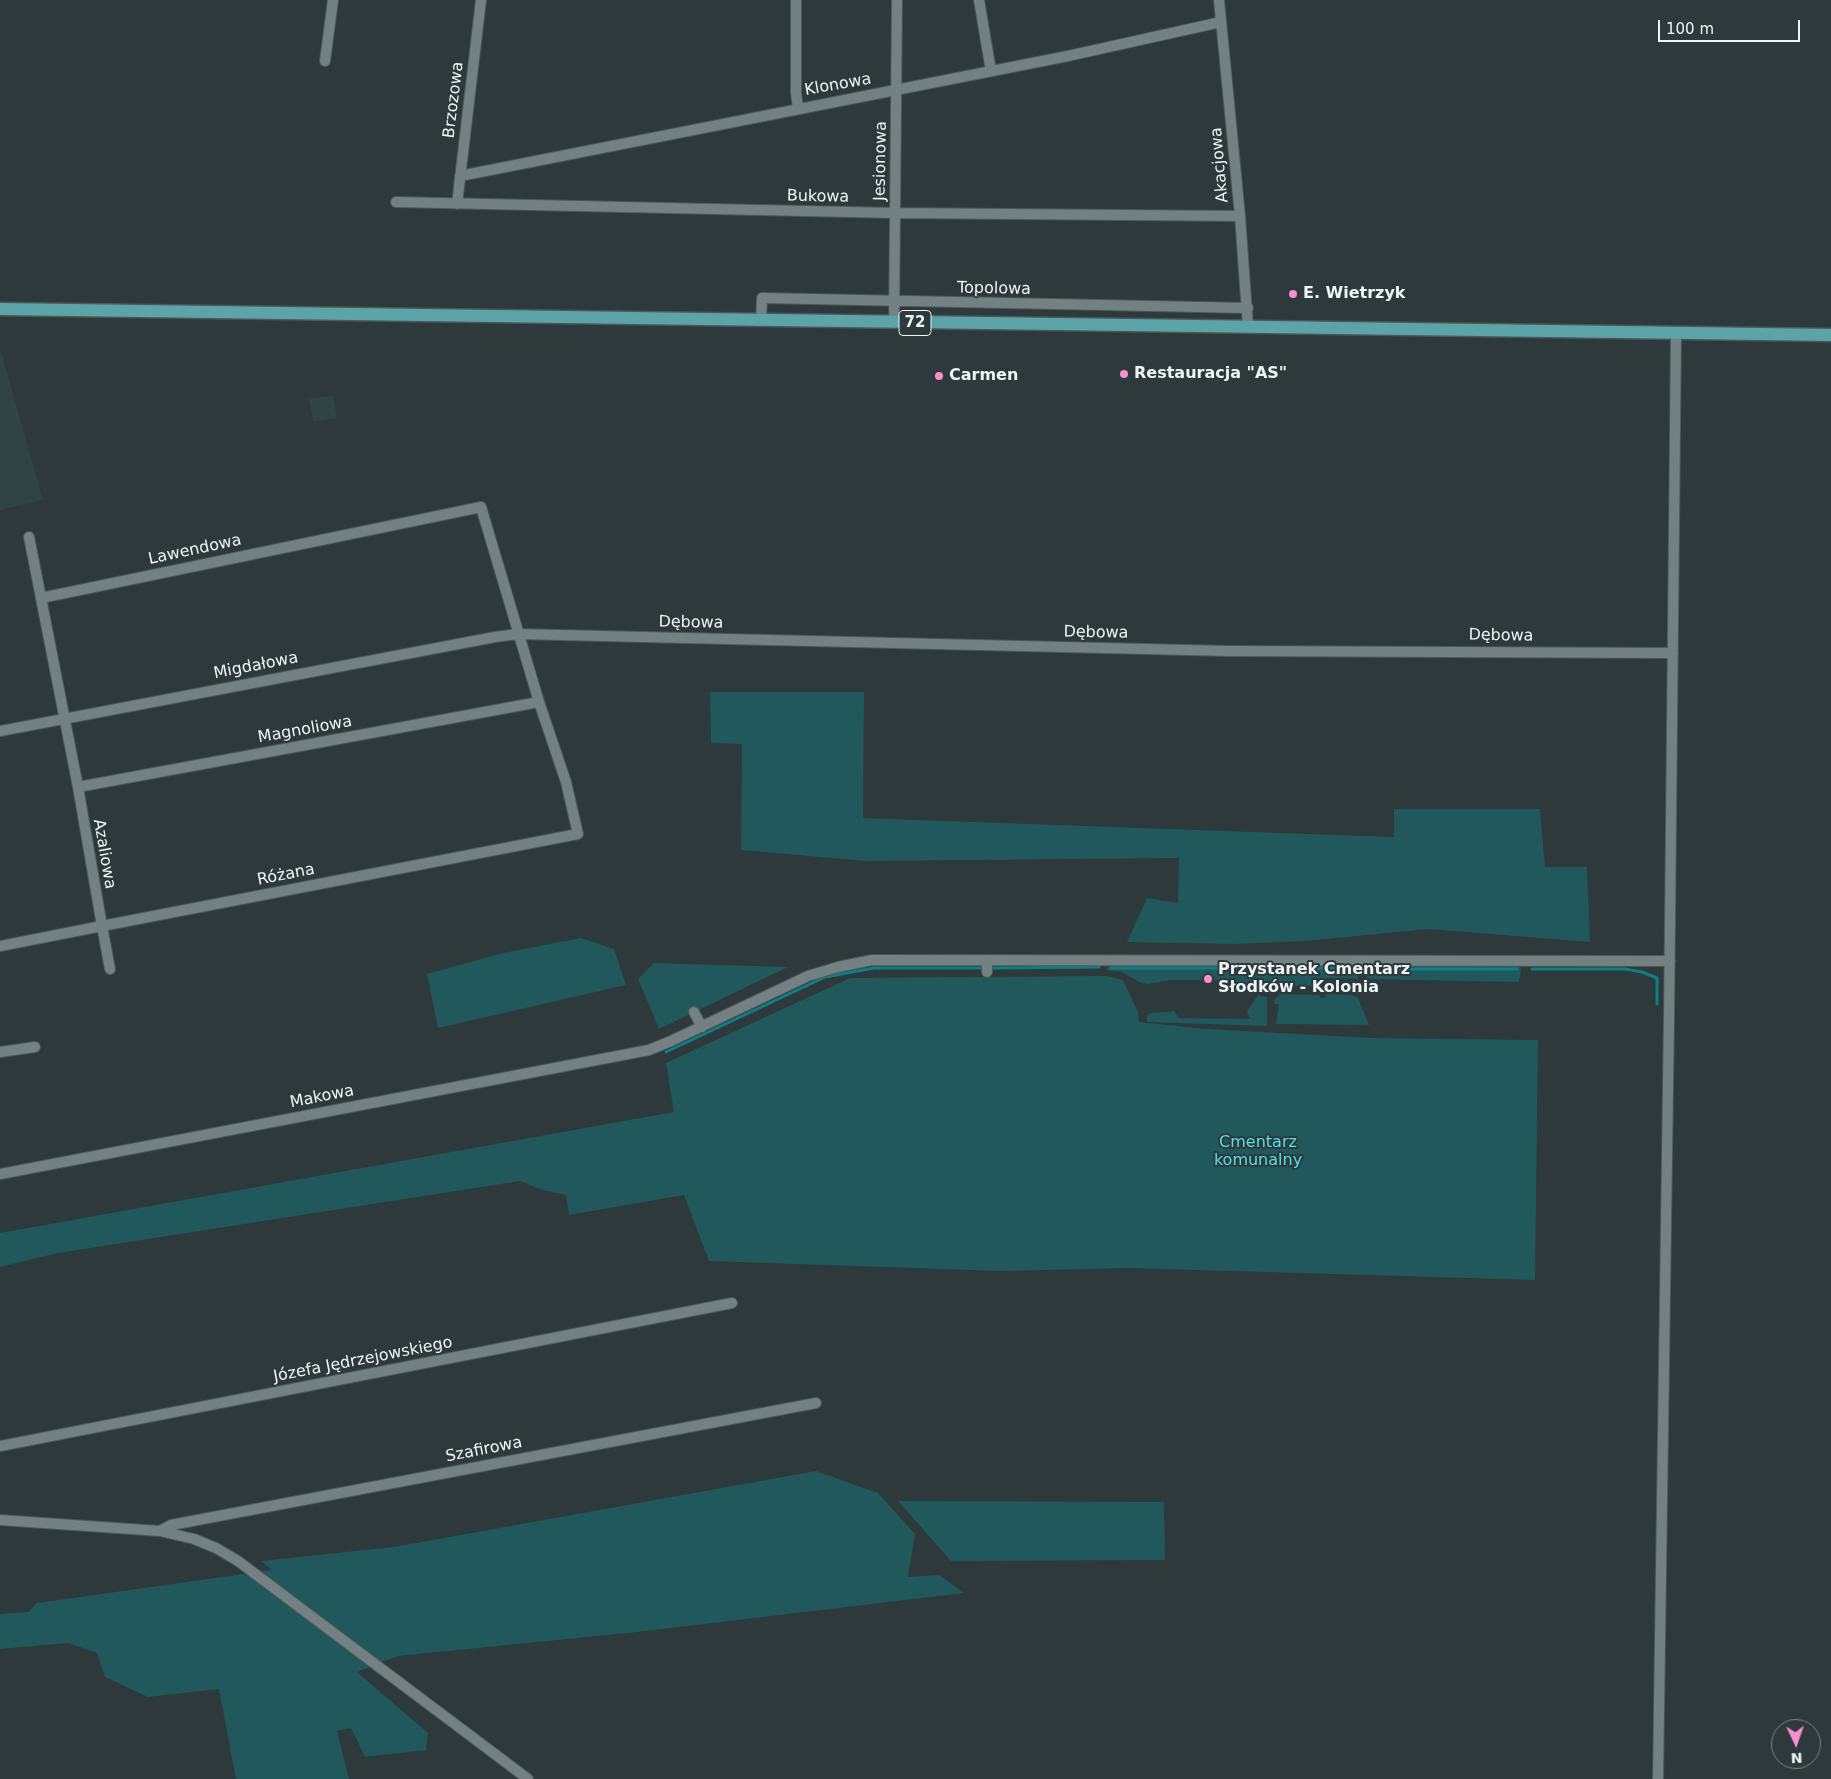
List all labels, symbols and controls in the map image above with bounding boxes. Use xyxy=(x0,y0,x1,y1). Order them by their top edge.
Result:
scale bar xyxy=(1661,10,1804,42)
text: 100 m xyxy=(1666,20,1714,38)
street label: Brzozowa xyxy=(440,61,468,139)
street label: Klonowa xyxy=(803,70,873,100)
street label: Jesionowa xyxy=(871,121,891,201)
street label: Akacjowa xyxy=(1207,126,1233,204)
street label: Bukowa xyxy=(787,187,849,207)
street label: Topolowa xyxy=(957,279,1031,299)
place label: E. Wietrzyk xyxy=(1303,284,1405,304)
marker: E. Wietrzyk xyxy=(1287,288,1299,300)
road number: 72 xyxy=(899,310,931,336)
place label: Restauracja "AS" xyxy=(1134,364,1287,384)
place label: Carmen xyxy=(949,366,1018,386)
marker: Restauracja "AS" xyxy=(1118,368,1130,380)
marker: Carmen xyxy=(933,370,945,382)
street label: Lawendowa xyxy=(147,531,243,569)
street label: Dębowa xyxy=(658,613,724,633)
street label: Dębowa xyxy=(1063,623,1129,643)
street label: Dębowa xyxy=(1468,626,1534,646)
street label: Migdałowa xyxy=(212,648,300,684)
street label: Magnoliowa xyxy=(256,712,354,748)
street label: Azaliowa xyxy=(88,818,120,890)
street label: Różana xyxy=(256,860,316,890)
place label: Przystanek Cmentarz Słodków - Kolonia xyxy=(1218,960,1410,998)
marker: Przystanek Cmentarz Słodków - Kolonia xyxy=(1202,973,1214,985)
street label: Makowa xyxy=(288,1081,356,1113)
park label: Cmentarz komunalny xyxy=(1214,1133,1302,1171)
street label: Józefa Jędrzejowskiego xyxy=(272,1333,454,1387)
street label: Szafirowa xyxy=(444,1433,524,1467)
north arrow xyxy=(1771,1719,1821,1769)
text: N xyxy=(1790,1750,1803,1766)

